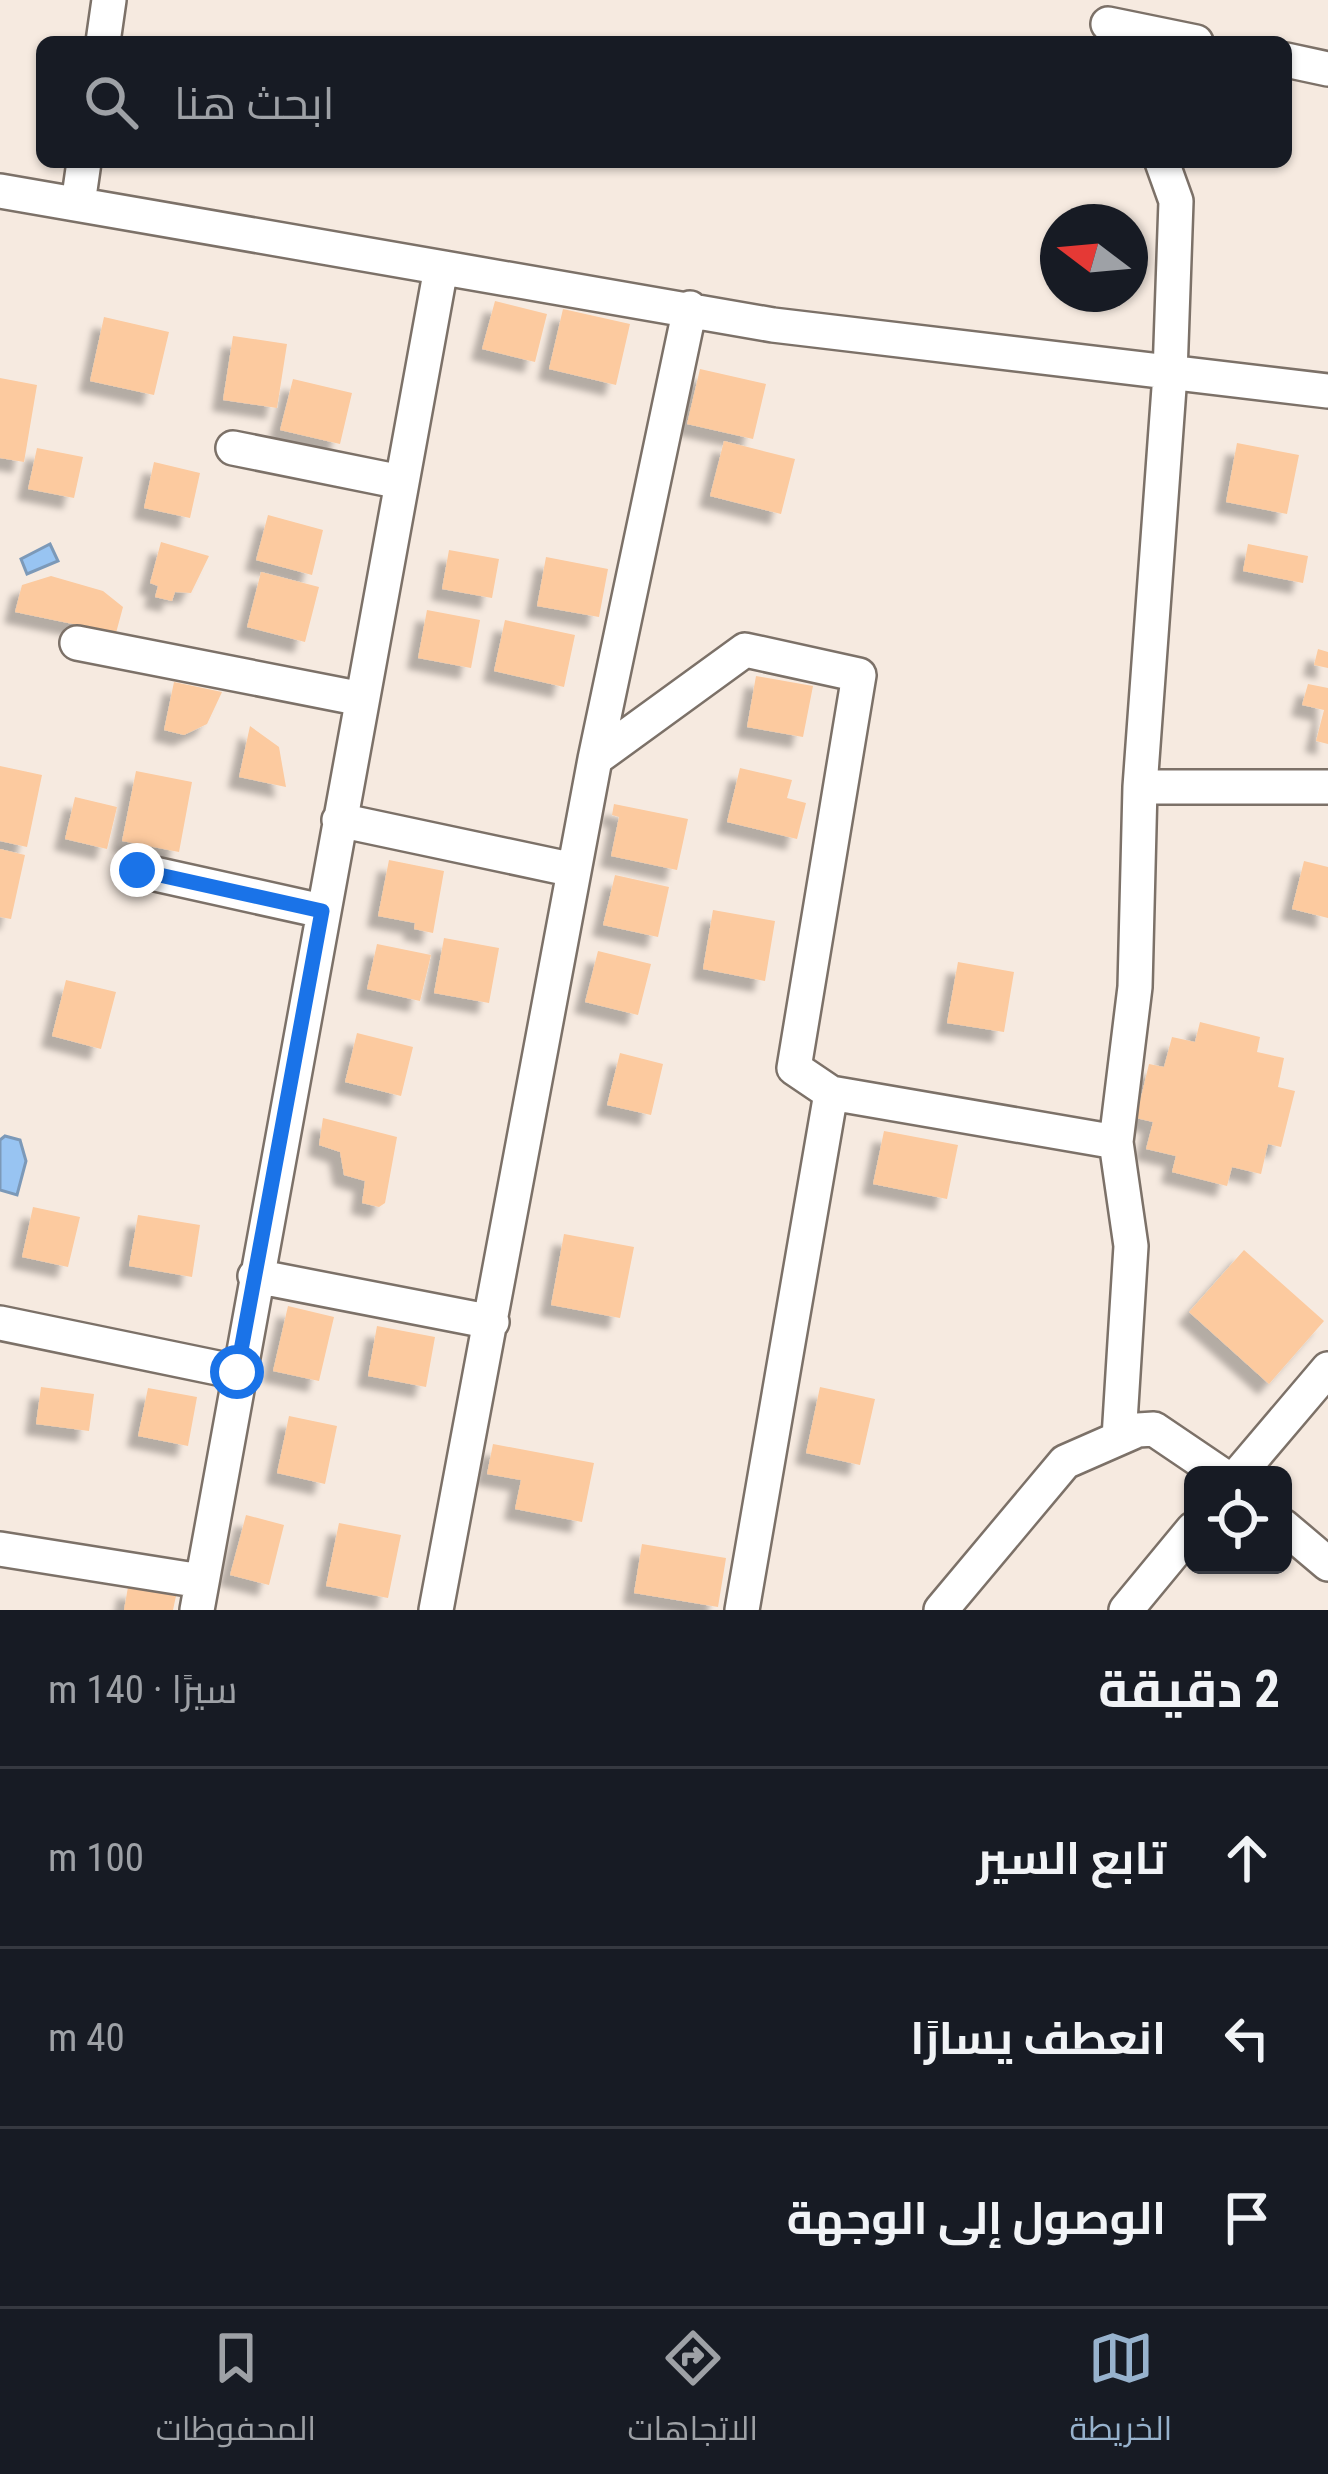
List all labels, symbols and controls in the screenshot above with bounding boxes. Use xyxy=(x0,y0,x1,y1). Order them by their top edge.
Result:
search box xyxy=(36,36,1292,168)
icon: search xyxy=(78,69,144,135)
text: ابحث هنا xyxy=(174,77,335,130)
north arrow xyxy=(1040,204,1148,312)
route end xyxy=(110,843,164,897)
route start xyxy=(210,1345,264,1399)
map controls xyxy=(1184,1466,1292,1574)
button: locate xyxy=(1184,1466,1292,1574)
text: 2 دقيقة xyxy=(1098,1660,1280,1719)
text: سيرًا · 140 m xyxy=(48,1667,237,1713)
icon: ahead xyxy=(1214,1825,1280,1891)
text: تابع السير xyxy=(977,1832,1166,1885)
text: 100 m xyxy=(48,1835,144,1881)
icon: left xyxy=(1214,2005,1280,2071)
text: انعطف يسارًا xyxy=(910,2012,1166,2065)
text: 40 m xyxy=(48,2015,125,2061)
icon: arrive xyxy=(1214,2185,1280,2251)
text: الوصول إلى الوجهة xyxy=(787,2192,1166,2245)
tab: المحفوظات xyxy=(156,2325,316,2459)
tab: الاتجاهات xyxy=(628,2325,758,2459)
tab: الخريطة xyxy=(1069,2325,1172,2459)

